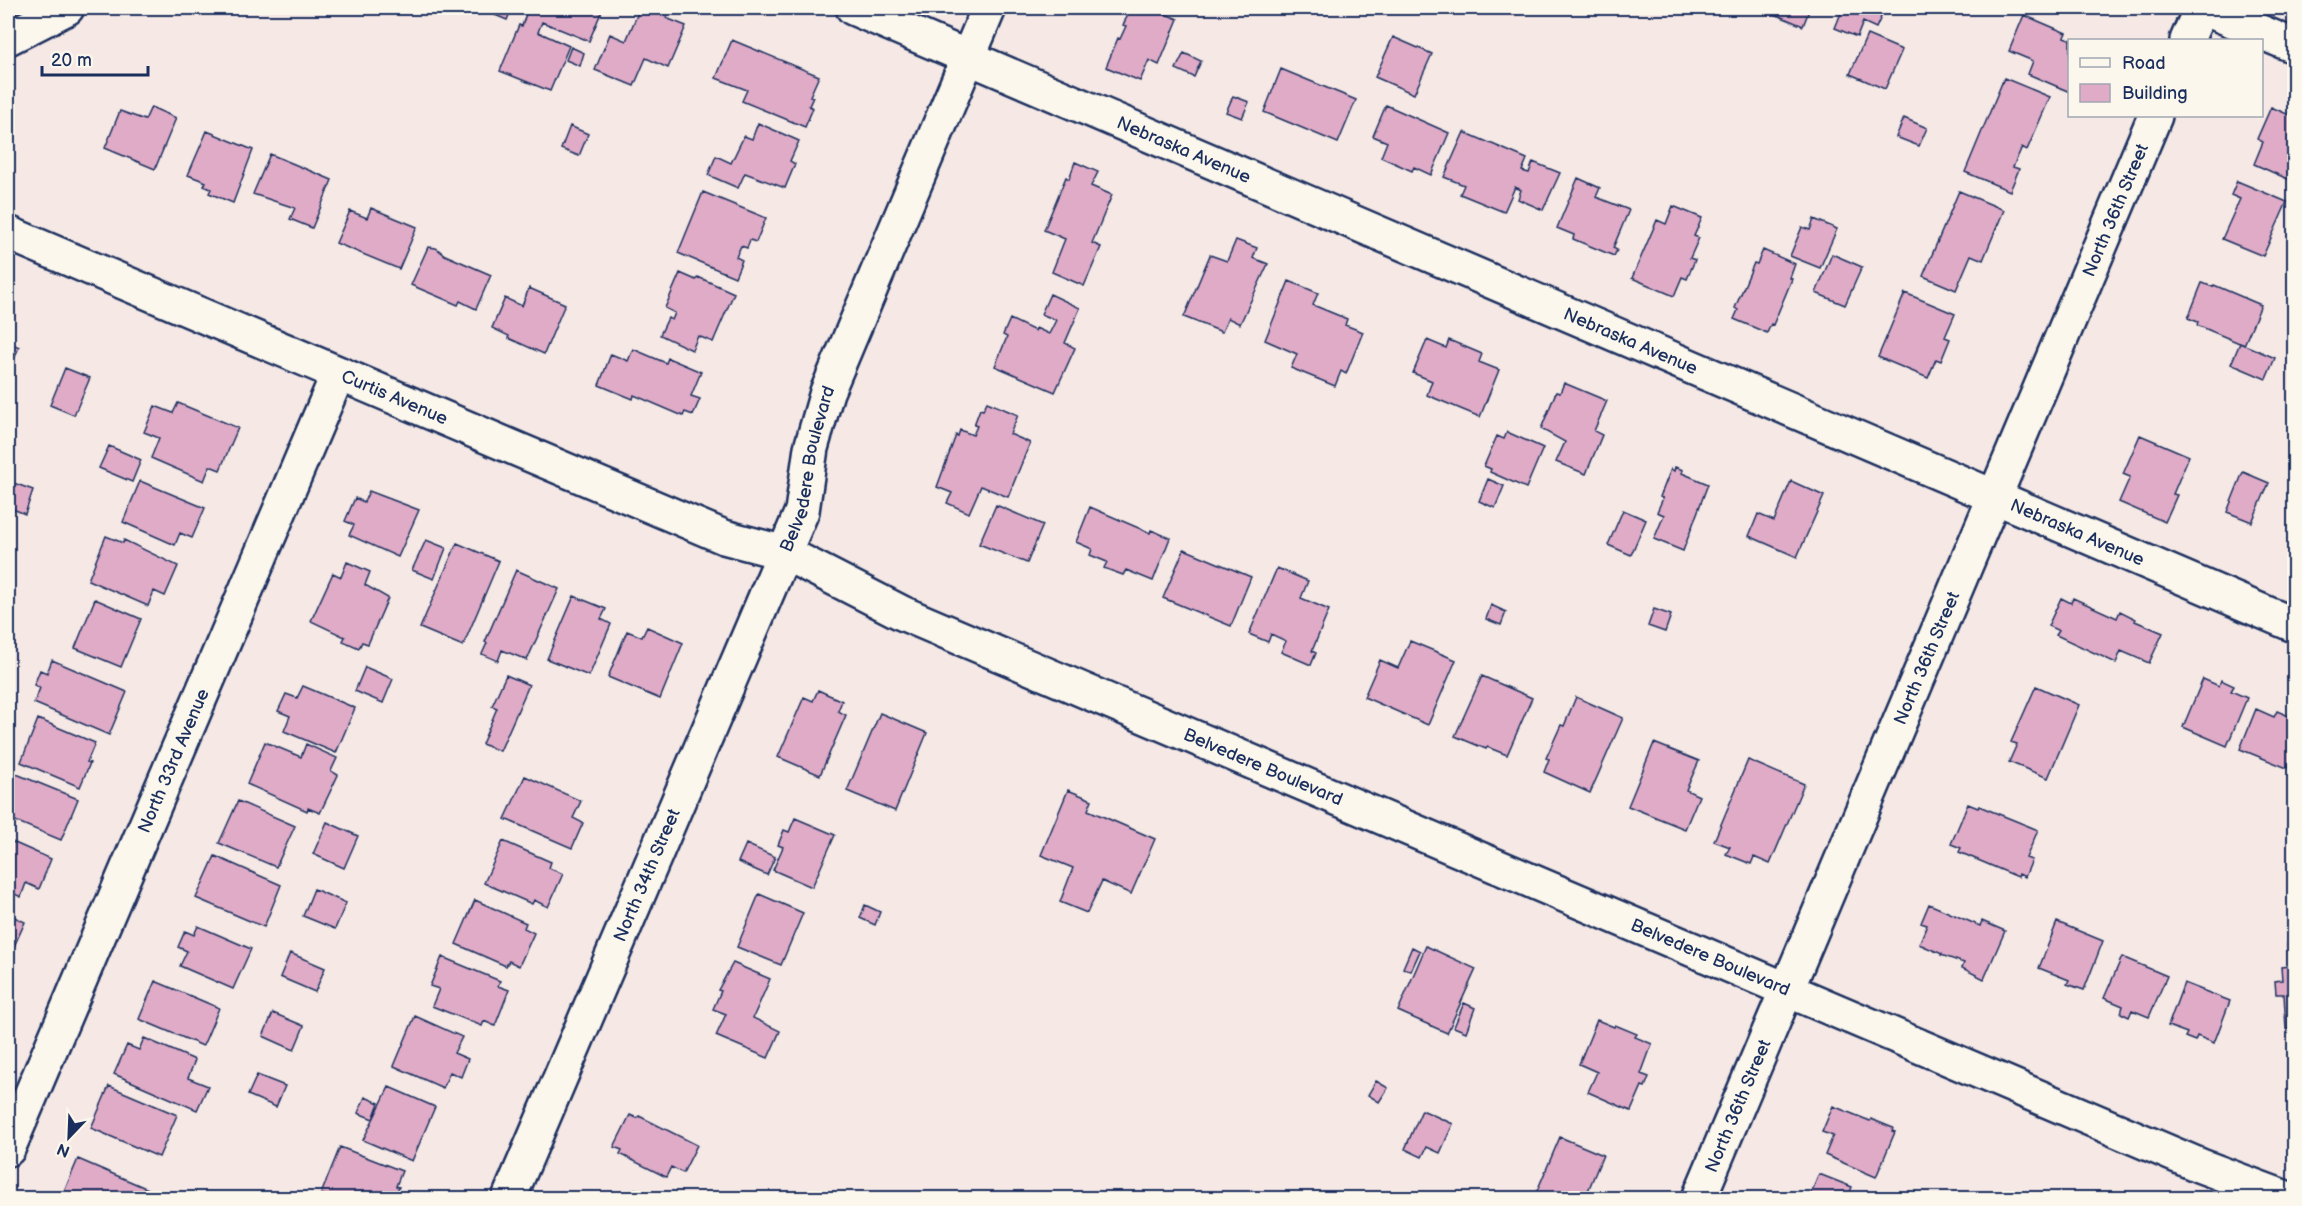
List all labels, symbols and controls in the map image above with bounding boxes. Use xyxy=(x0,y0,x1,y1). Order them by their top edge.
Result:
scale bar xyxy=(42,39,148,77)
legend xyxy=(2068,39,2263,117)
text: 20 m xyxy=(51,50,92,71)
text: Road xyxy=(2122,53,2166,74)
text: Building xyxy=(2122,83,2188,104)
street label: Nebraska Avenue xyxy=(1114,112,1254,188)
street label: North 36th Street xyxy=(2078,140,2153,280)
street label: Nebraska Avenue xyxy=(1561,303,1701,379)
street label: Curtis Avenue xyxy=(338,365,451,429)
street label: Belvedere Boulevard xyxy=(775,383,839,555)
street label: Nebraska Avenue xyxy=(2007,494,2148,570)
street label: North 36th Street xyxy=(1889,588,1964,728)
street label: North 33rd Avenue xyxy=(133,685,213,836)
street label: Belvedere Boulevard xyxy=(1180,724,1346,810)
street label: North 34th Street xyxy=(609,805,684,945)
street label: Belvedere Boulevard xyxy=(1628,914,1793,1000)
street label: North 36th Street xyxy=(1701,1036,1775,1176)
north arrow xyxy=(39,1107,99,1167)
text: N xyxy=(54,1138,73,1161)

